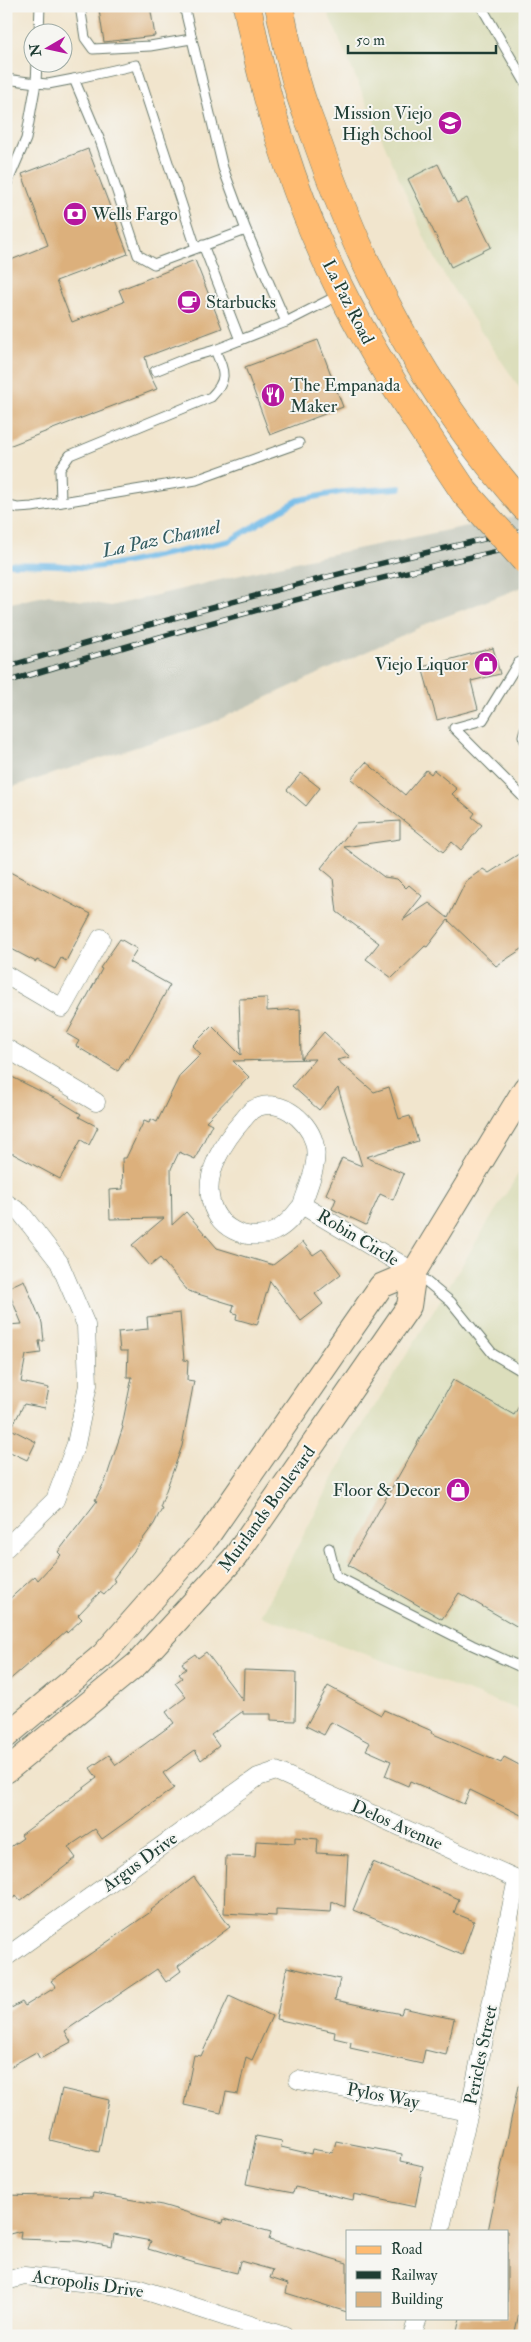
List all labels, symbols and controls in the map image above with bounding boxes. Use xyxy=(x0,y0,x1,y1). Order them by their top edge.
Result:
north arrow xyxy=(22,22,72,72)
scale bar xyxy=(348,22,496,54)
text: 50 m xyxy=(356,31,385,50)
text: N xyxy=(26,42,45,58)
place label: Mission Viejo High School xyxy=(333,102,432,146)
school or university icon: Mission Viejo High School xyxy=(437,110,463,136)
bank icon: Wells Fargo xyxy=(62,201,88,227)
place label: Wells Fargo xyxy=(91,203,178,226)
street label: La Paz Road xyxy=(317,256,379,348)
cafe icon: Starbucks xyxy=(176,289,202,315)
place label: Starbucks xyxy=(206,291,276,314)
place label: The Empanada Maker xyxy=(290,374,401,418)
restaurant icon: The Empanada Maker xyxy=(260,382,286,408)
water label: La Paz Channel xyxy=(99,515,224,563)
shop icon: Viejo Liquor xyxy=(473,651,499,677)
place label: Viejo Liquor xyxy=(375,653,468,676)
street label: Robin Circle xyxy=(313,1205,404,1272)
street label: Muirlands Boulevard xyxy=(214,1441,321,1577)
shop icon: Floor & Decor xyxy=(445,1477,471,1503)
place label: Floor & Decor xyxy=(333,1479,440,1502)
street label: Delos Avenue xyxy=(348,1795,447,1856)
street label: Argus Drive xyxy=(97,1827,183,1898)
street label: Pericles Street xyxy=(459,2003,503,2107)
street label: Pylos Way xyxy=(345,2078,422,2114)
legend xyxy=(346,2230,508,2320)
text: Road xyxy=(391,2240,423,2259)
street label: Acropolis Drive xyxy=(30,2265,146,2303)
text: Railway xyxy=(391,2266,438,2285)
text: Building xyxy=(391,2290,443,2309)

